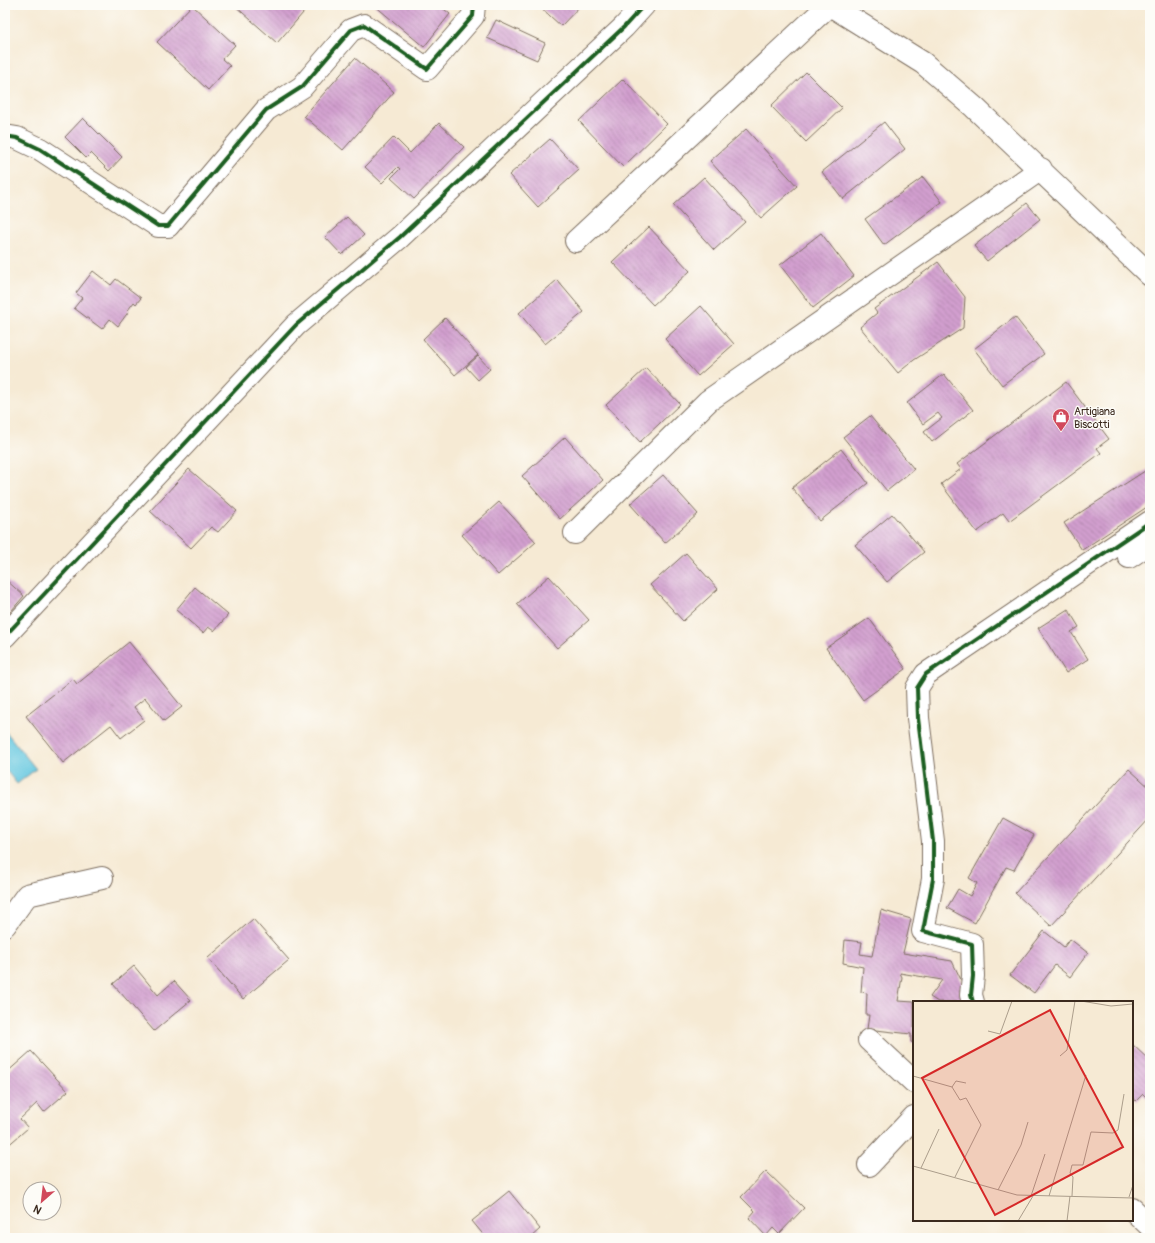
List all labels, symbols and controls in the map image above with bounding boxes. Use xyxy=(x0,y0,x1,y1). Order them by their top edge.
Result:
place label: Artigiana Biscotti xyxy=(1074,405,1115,431)
shop icon: Artigiana Biscotti xyxy=(1051,407,1071,432)
inset map xyxy=(913,1001,1133,1221)
north arrow xyxy=(22,1181,62,1221)
text: N xyxy=(31,1202,44,1217)

